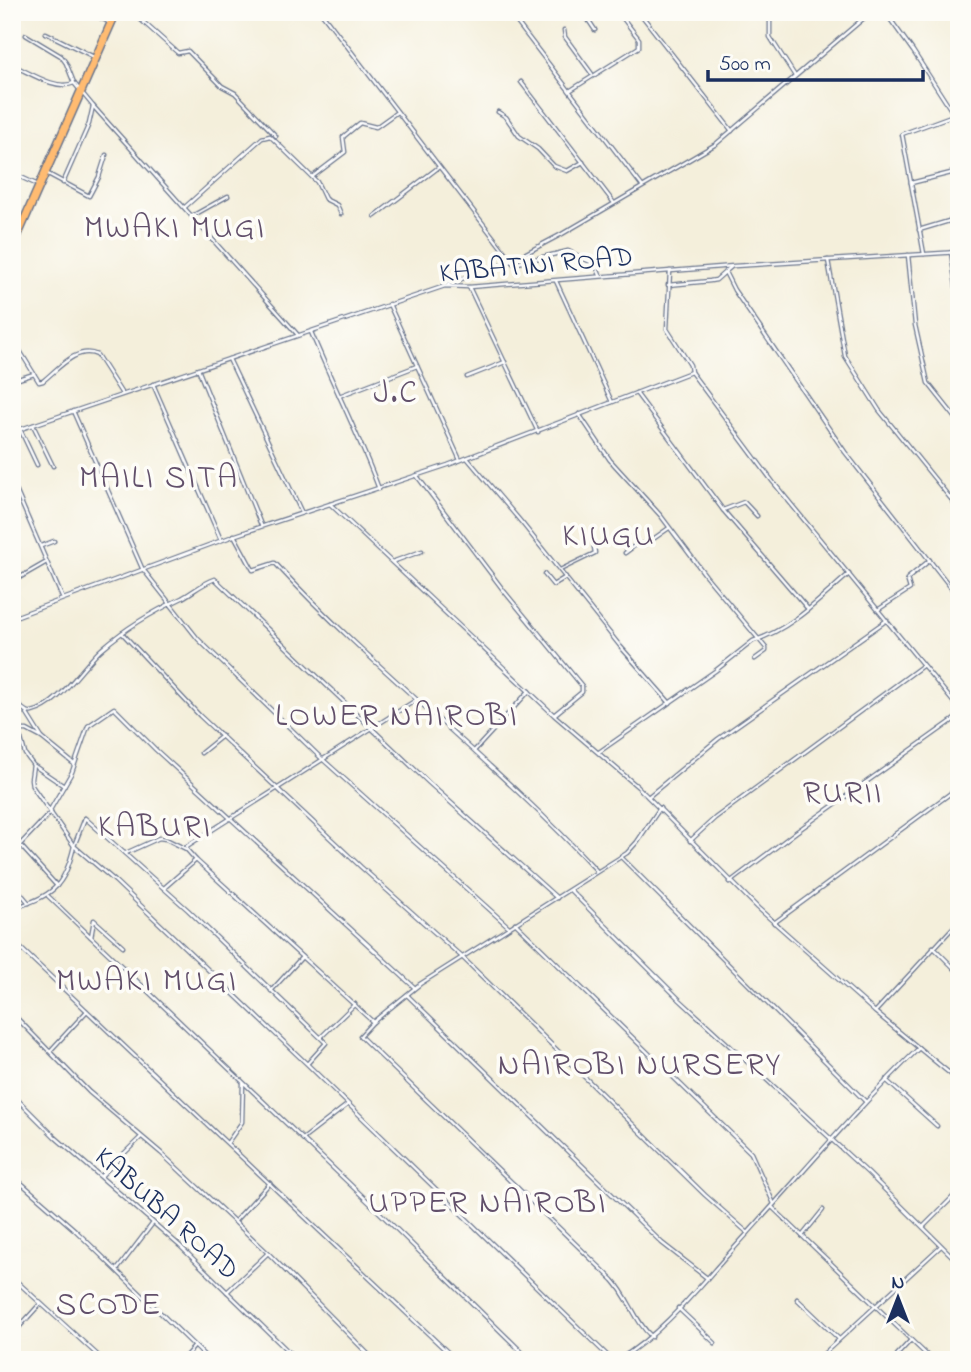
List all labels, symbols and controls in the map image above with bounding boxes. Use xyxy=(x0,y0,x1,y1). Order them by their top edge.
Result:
scale bar xyxy=(708,38,924,82)
text: 500 m xyxy=(719,50,771,80)
district label: MWAKI MUGI xyxy=(84,206,266,253)
street label: KABATINI ROAD xyxy=(438,238,635,295)
district label: J.C xyxy=(373,371,419,418)
district label: MAILI SITA xyxy=(79,456,239,503)
district label: KIUGU xyxy=(562,514,656,561)
district label: LOWER NAIROBI xyxy=(275,694,519,741)
district label: RURII xyxy=(803,771,883,818)
district label: KABURI xyxy=(98,805,212,852)
district label: MWAKI MUGI xyxy=(56,959,238,1006)
district label: NAIROBI NURSERY xyxy=(498,1043,782,1090)
street label: KABUBA ROAD xyxy=(84,1138,247,1291)
district label: UPPER NAIROBI xyxy=(368,1181,608,1228)
north arrow xyxy=(862,1264,932,1334)
text: N xyxy=(892,1270,905,1297)
district label: SCODE xyxy=(56,1283,162,1330)

